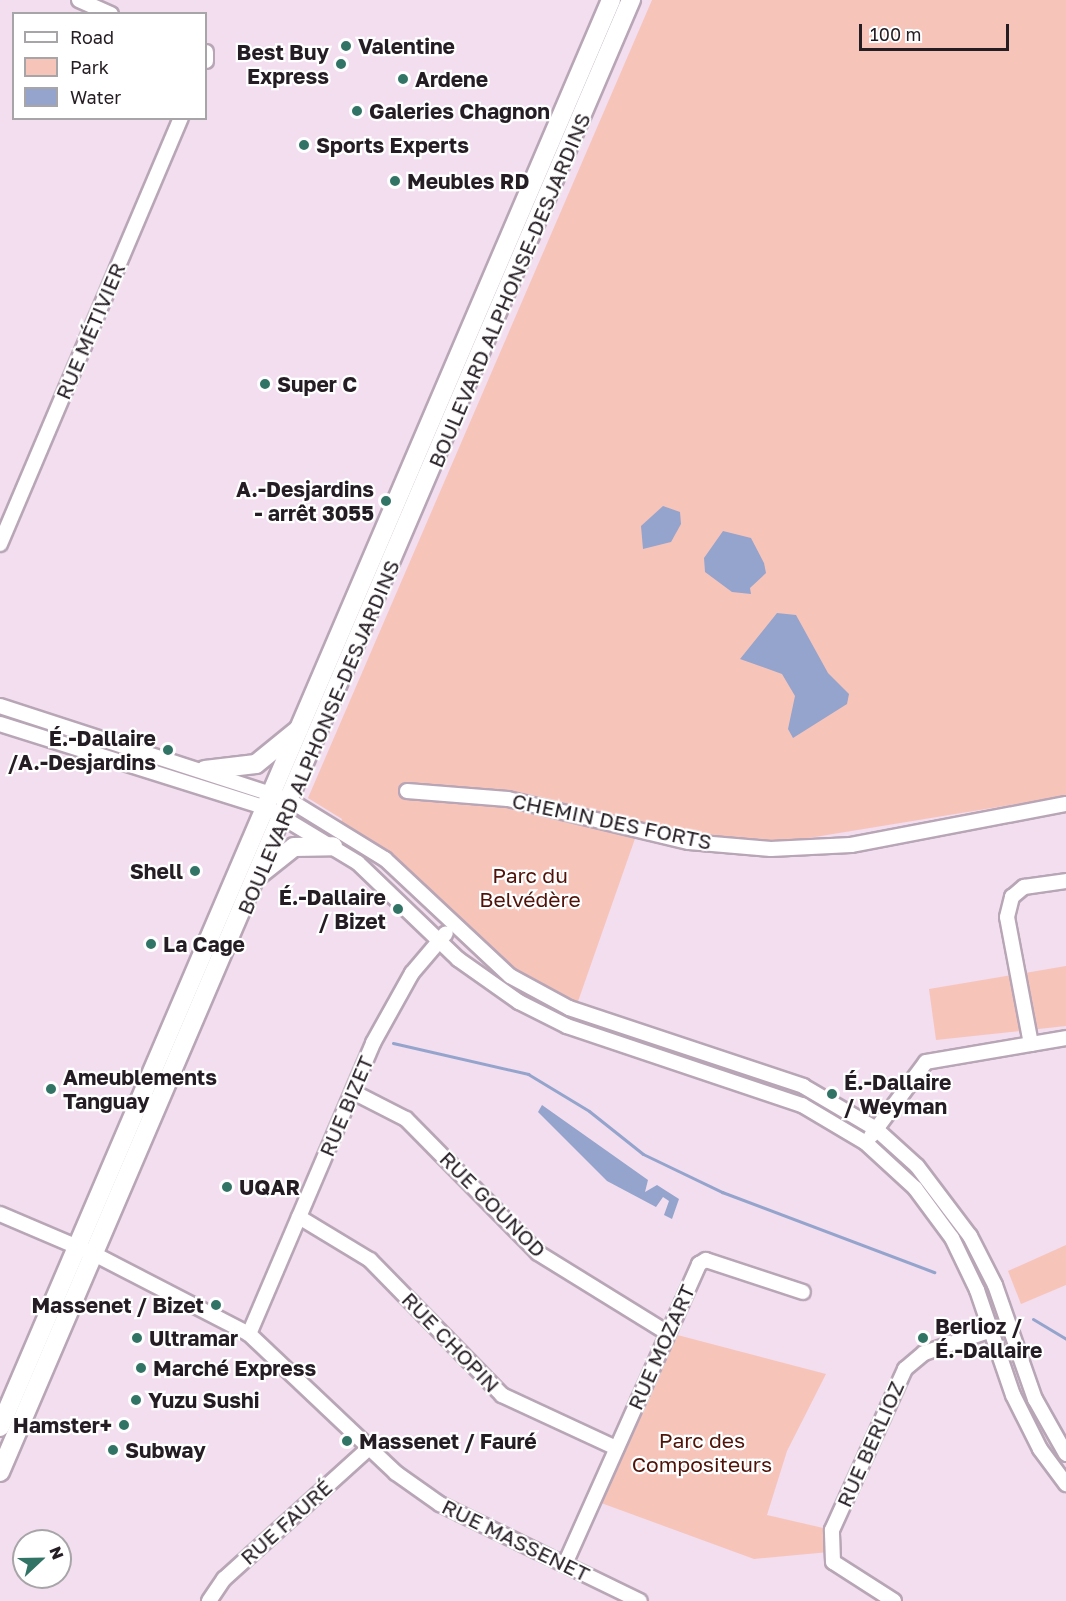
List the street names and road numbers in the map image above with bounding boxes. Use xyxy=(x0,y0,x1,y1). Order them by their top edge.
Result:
street label: BOULEVARD ALPHONSE-DESJARDINS xyxy=(423,109,595,471)
street label: RUE MÉTIVIER xyxy=(50,259,130,403)
street label: BOULEVARD ALPHONSE-DESJARDINS xyxy=(232,556,404,918)
street label: CHEMIN DES FORTS xyxy=(510,788,714,854)
street label: RUE BIZET xyxy=(314,1052,378,1160)
street label: RUE GOUNOD xyxy=(435,1146,551,1262)
street label: RUE MOZART xyxy=(622,1280,700,1414)
street label: RUE CHOPIN xyxy=(397,1287,505,1397)
street label: RUE BERLIOZ xyxy=(831,1377,909,1511)
street label: RUE FAURÉ xyxy=(235,1474,337,1570)
street label: RUE MASSENET xyxy=(438,1493,594,1587)

